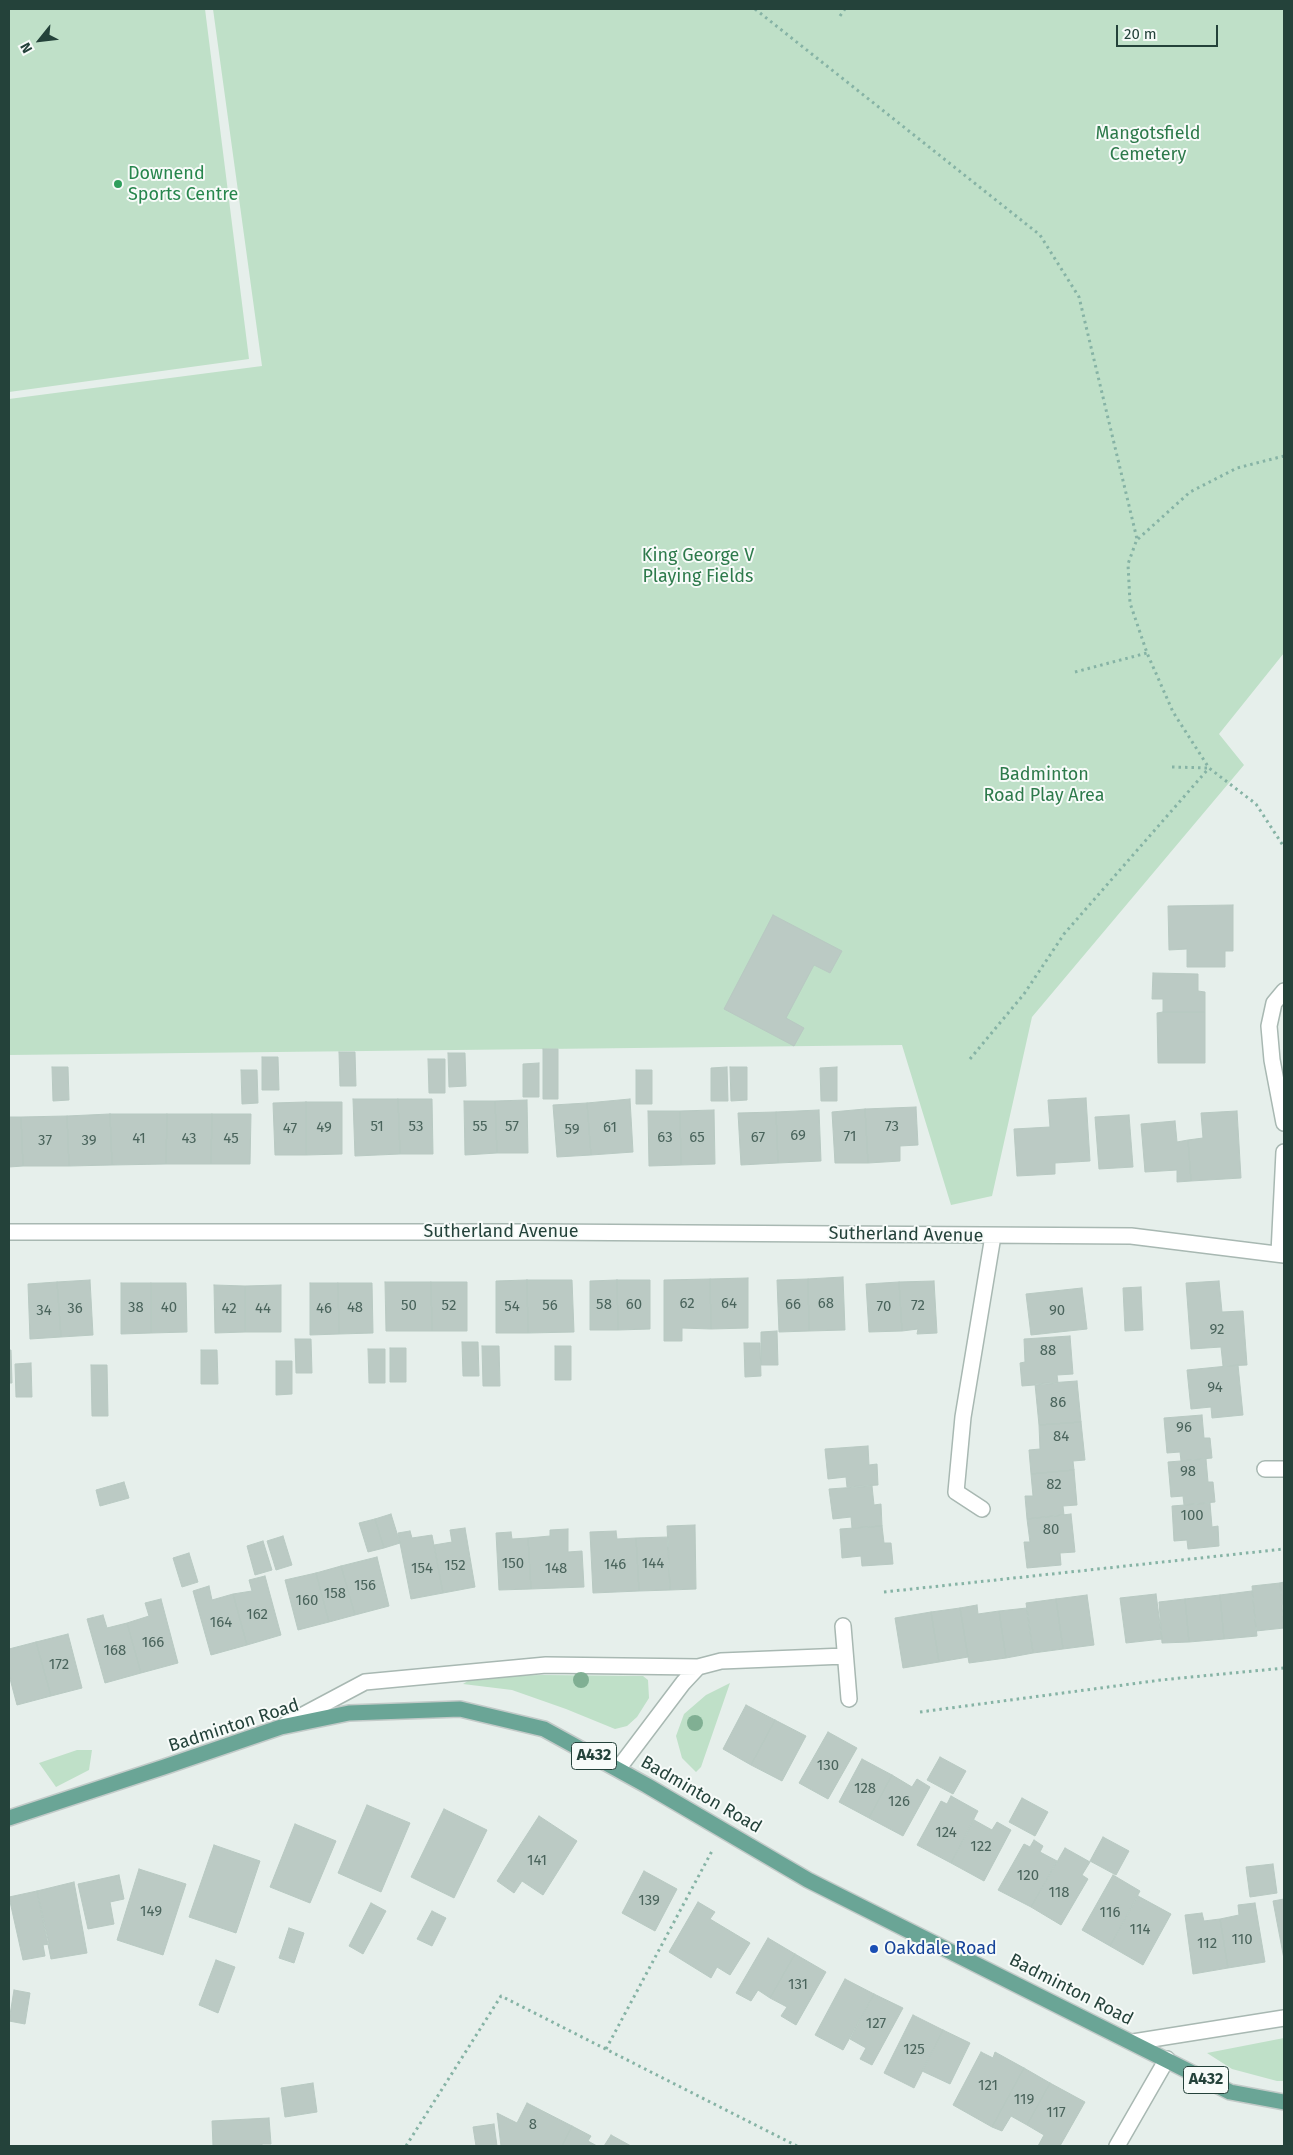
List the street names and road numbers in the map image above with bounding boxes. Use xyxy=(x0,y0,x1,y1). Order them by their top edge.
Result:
street label: Sutherland Avenue xyxy=(424,1221,578,1243)
street label: Sutherland Avenue xyxy=(828,1223,984,1247)
street label: Badminton Road xyxy=(166,1695,302,1757)
road number: A432 xyxy=(572,1742,616,1770)
street label: Badminton Road xyxy=(637,1752,765,1838)
street label: Badminton Road xyxy=(1005,1949,1137,2031)
road number: A432 xyxy=(1184,2066,1228,2094)

